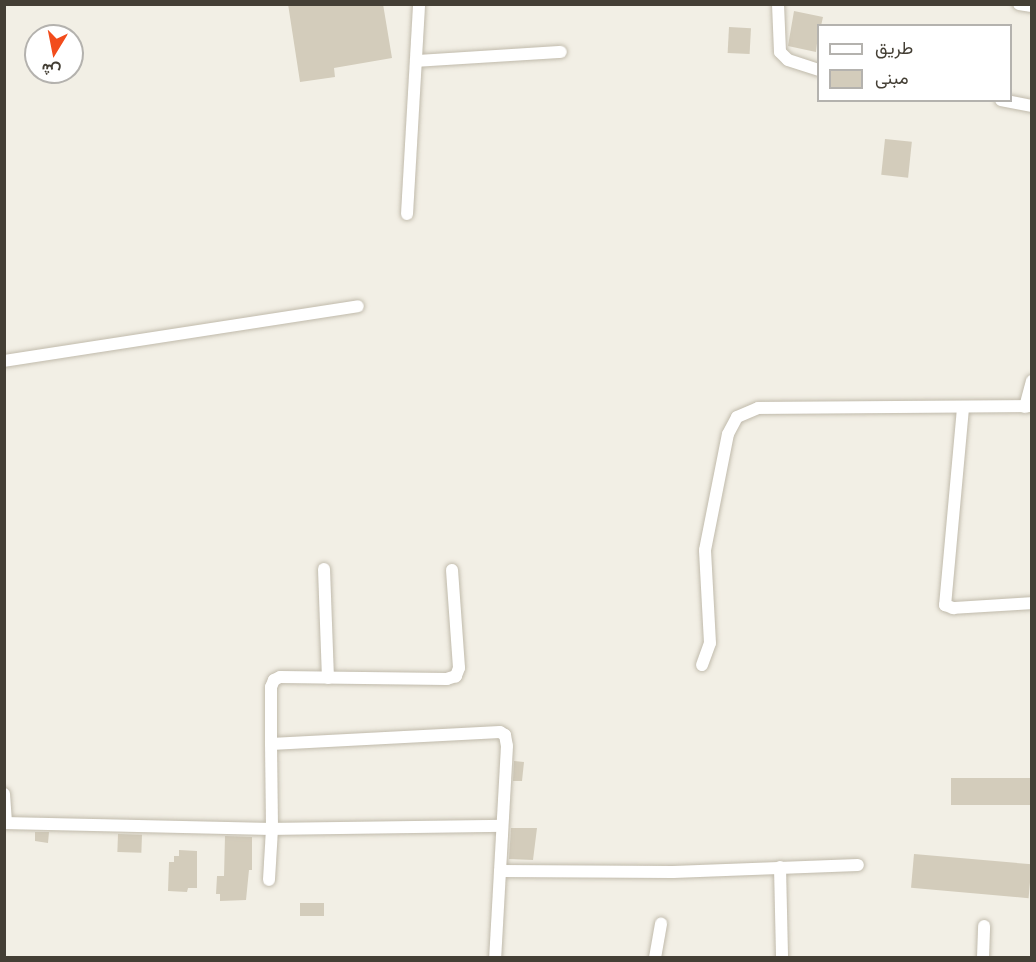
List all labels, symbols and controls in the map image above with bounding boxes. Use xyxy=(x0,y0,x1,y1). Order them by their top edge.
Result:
north arrow xyxy=(24,24,84,84)
legend xyxy=(817,24,1012,102)
text: طريق xyxy=(875,35,913,60)
text: ش xyxy=(40,57,63,83)
text: مبنى xyxy=(875,65,909,90)

